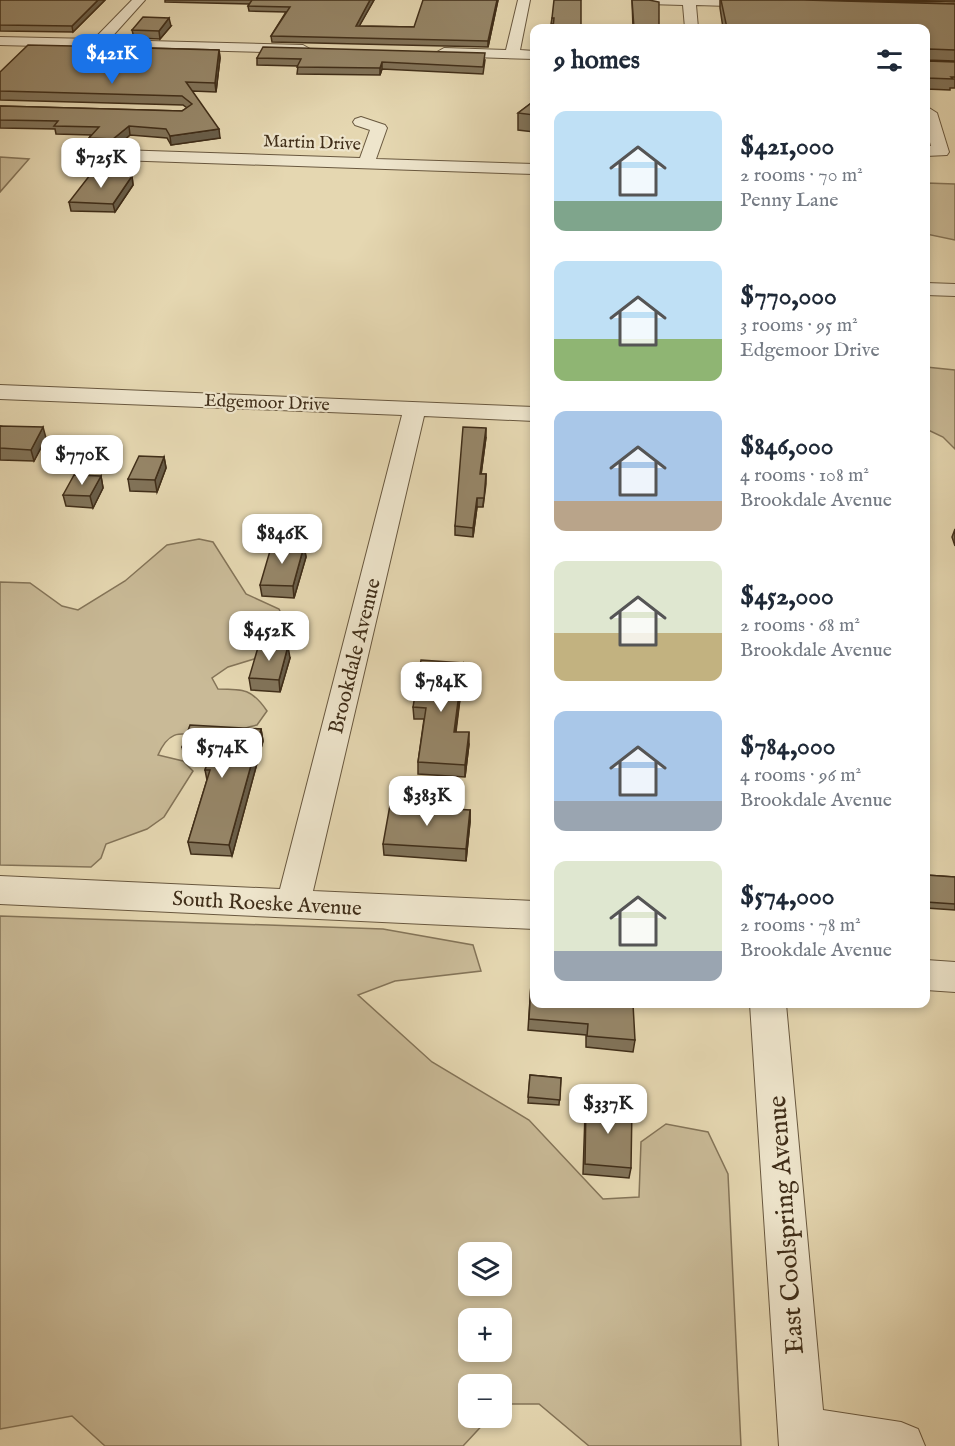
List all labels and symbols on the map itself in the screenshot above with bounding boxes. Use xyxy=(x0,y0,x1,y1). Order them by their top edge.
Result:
pin: $421K xyxy=(70,34,154,85)
street label: Martin Drive xyxy=(263,130,361,157)
pin: $725K xyxy=(59,138,143,189)
street label: Edgemoor Drive xyxy=(204,390,330,417)
pin: $770K xyxy=(40,435,124,486)
pin: $846K xyxy=(240,514,324,565)
street label: Brookdale Avenue xyxy=(323,575,388,737)
pin: $452K xyxy=(227,611,311,662)
pin: $784K xyxy=(399,662,483,713)
pin: $574K xyxy=(180,728,264,779)
pin: $383K xyxy=(385,776,469,827)
street label: South Roeske Avenue xyxy=(172,886,363,923)
pin: $337K xyxy=(566,1084,650,1135)
street label: East Coolspring Avenue xyxy=(761,1094,812,1355)

